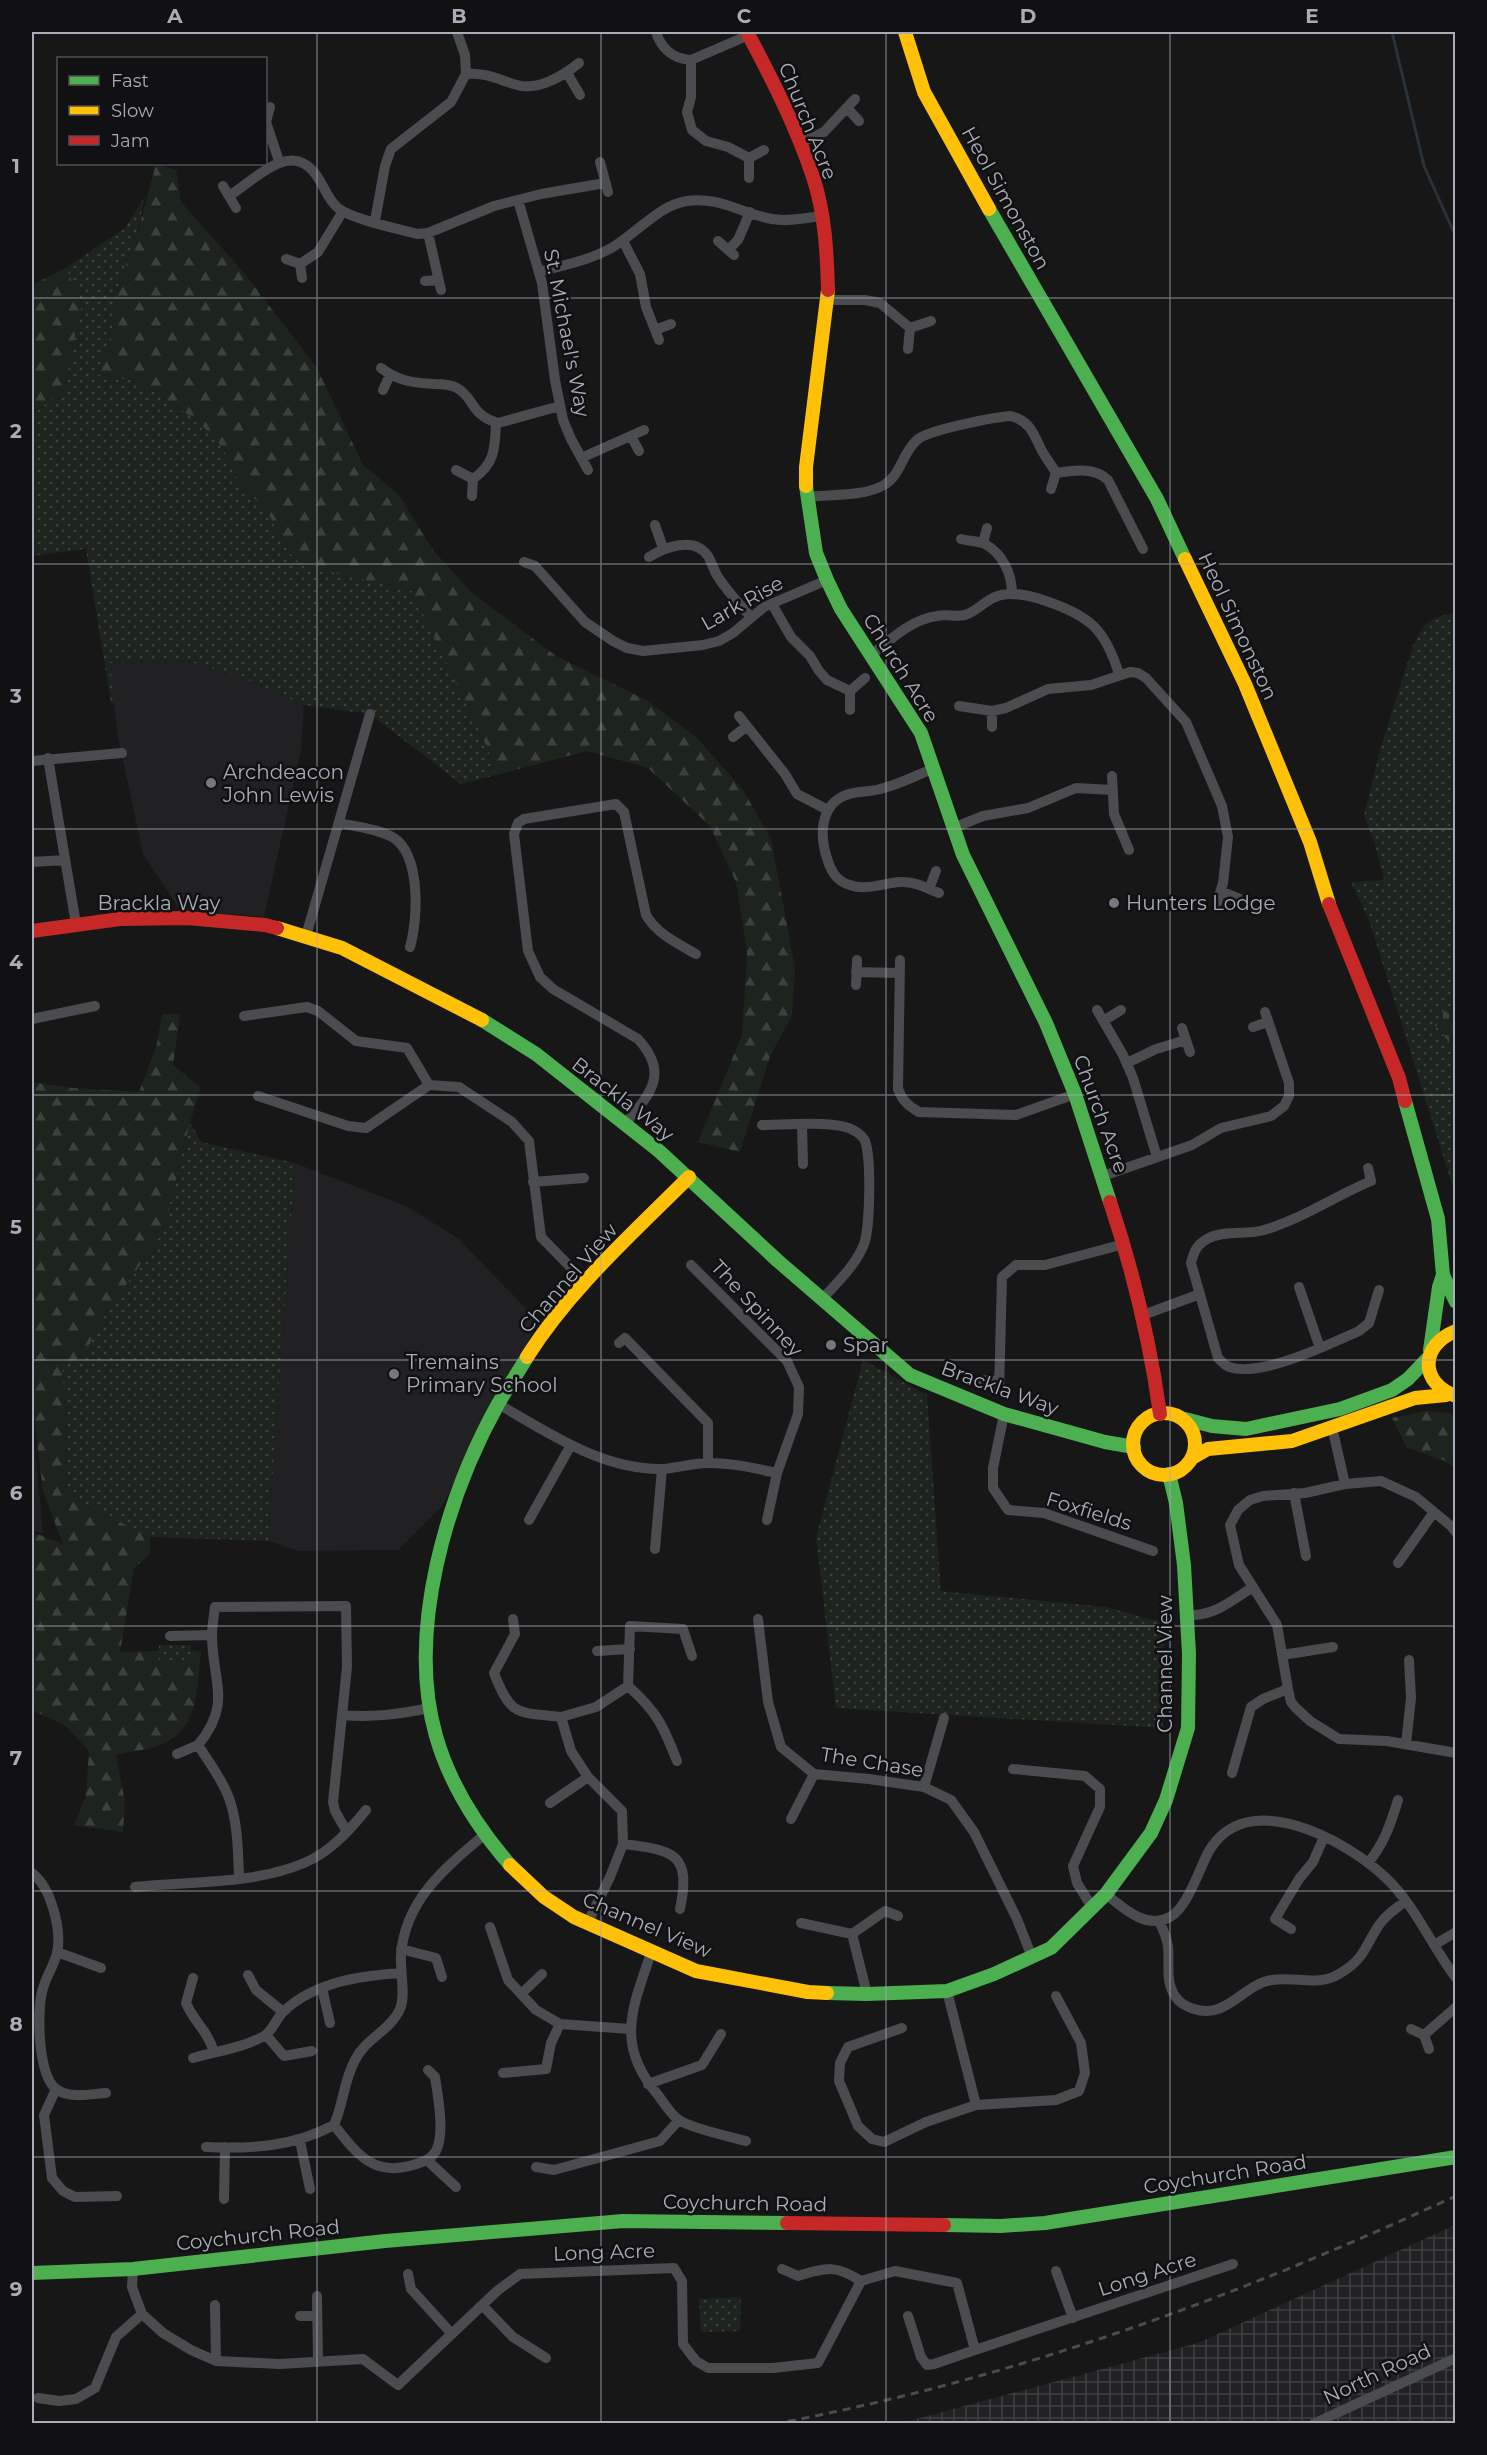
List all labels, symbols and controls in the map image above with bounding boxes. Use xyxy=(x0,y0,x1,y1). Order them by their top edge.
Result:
text: A xyxy=(166,4,183,28)
text: B xyxy=(451,4,467,28)
text: C xyxy=(737,4,752,28)
text: D xyxy=(1020,4,1036,28)
text: E xyxy=(1305,4,1319,28)
legend xyxy=(57,57,267,165)
street label: Church Acre xyxy=(774,59,842,183)
text: Fast xyxy=(111,70,149,92)
text: Slow xyxy=(111,100,154,122)
street label: Heol Simonston xyxy=(957,122,1055,274)
text: Jam xyxy=(110,130,150,152)
text: 1 xyxy=(12,154,20,178)
street label: St. Michael's Way xyxy=(539,247,595,419)
text: 2 xyxy=(10,419,22,443)
street label: Heol Simonston xyxy=(1193,548,1283,704)
street label: Lark Rise xyxy=(697,571,787,635)
street label: Church Acre xyxy=(858,609,944,727)
text: 3 xyxy=(9,684,22,708)
place label: Archdeacon John Lewis xyxy=(222,760,344,807)
marker: Archdeacon John Lewis xyxy=(204,776,218,790)
street label: Brackla Way xyxy=(98,891,221,915)
place label: Hunters Lodge xyxy=(1126,891,1276,915)
marker: Hunters Lodge xyxy=(1107,896,1121,910)
text: 4 xyxy=(9,950,23,974)
street label: Brackla Way xyxy=(567,1052,679,1146)
street label: Church Acre xyxy=(1068,1052,1134,1176)
text: 5 xyxy=(10,1215,22,1239)
street label: Channel View xyxy=(514,1218,622,1338)
street label: The Spinney xyxy=(706,1255,808,1361)
place label: Spar xyxy=(843,1333,889,1357)
marker: Spar xyxy=(824,1338,838,1352)
place label: Tremains Primary School xyxy=(406,1350,558,1397)
street label: Brackla Way xyxy=(938,1356,1062,1420)
marker: Tremains Primary School xyxy=(387,1367,401,1381)
text: 6 xyxy=(10,1481,23,1505)
street label: Foxfields xyxy=(1043,1487,1135,1535)
street label: Channel View xyxy=(1153,1595,1177,1733)
street label: The Chase xyxy=(819,1742,925,1782)
text: 7 xyxy=(10,1746,22,1770)
street label: Channel View xyxy=(579,1887,715,1963)
text: 8 xyxy=(9,2012,23,2036)
street label: Coychurch Road xyxy=(1142,2149,1308,2199)
street label: Coychurch Road xyxy=(663,2190,827,2216)
street label: Coychurch Road xyxy=(175,2214,341,2256)
street label: Long Acre xyxy=(553,2238,655,2266)
street label: Long Acre xyxy=(1095,2247,1199,2301)
text: 9 xyxy=(10,2277,22,2301)
street label: North Road xyxy=(1319,2339,1435,2409)

